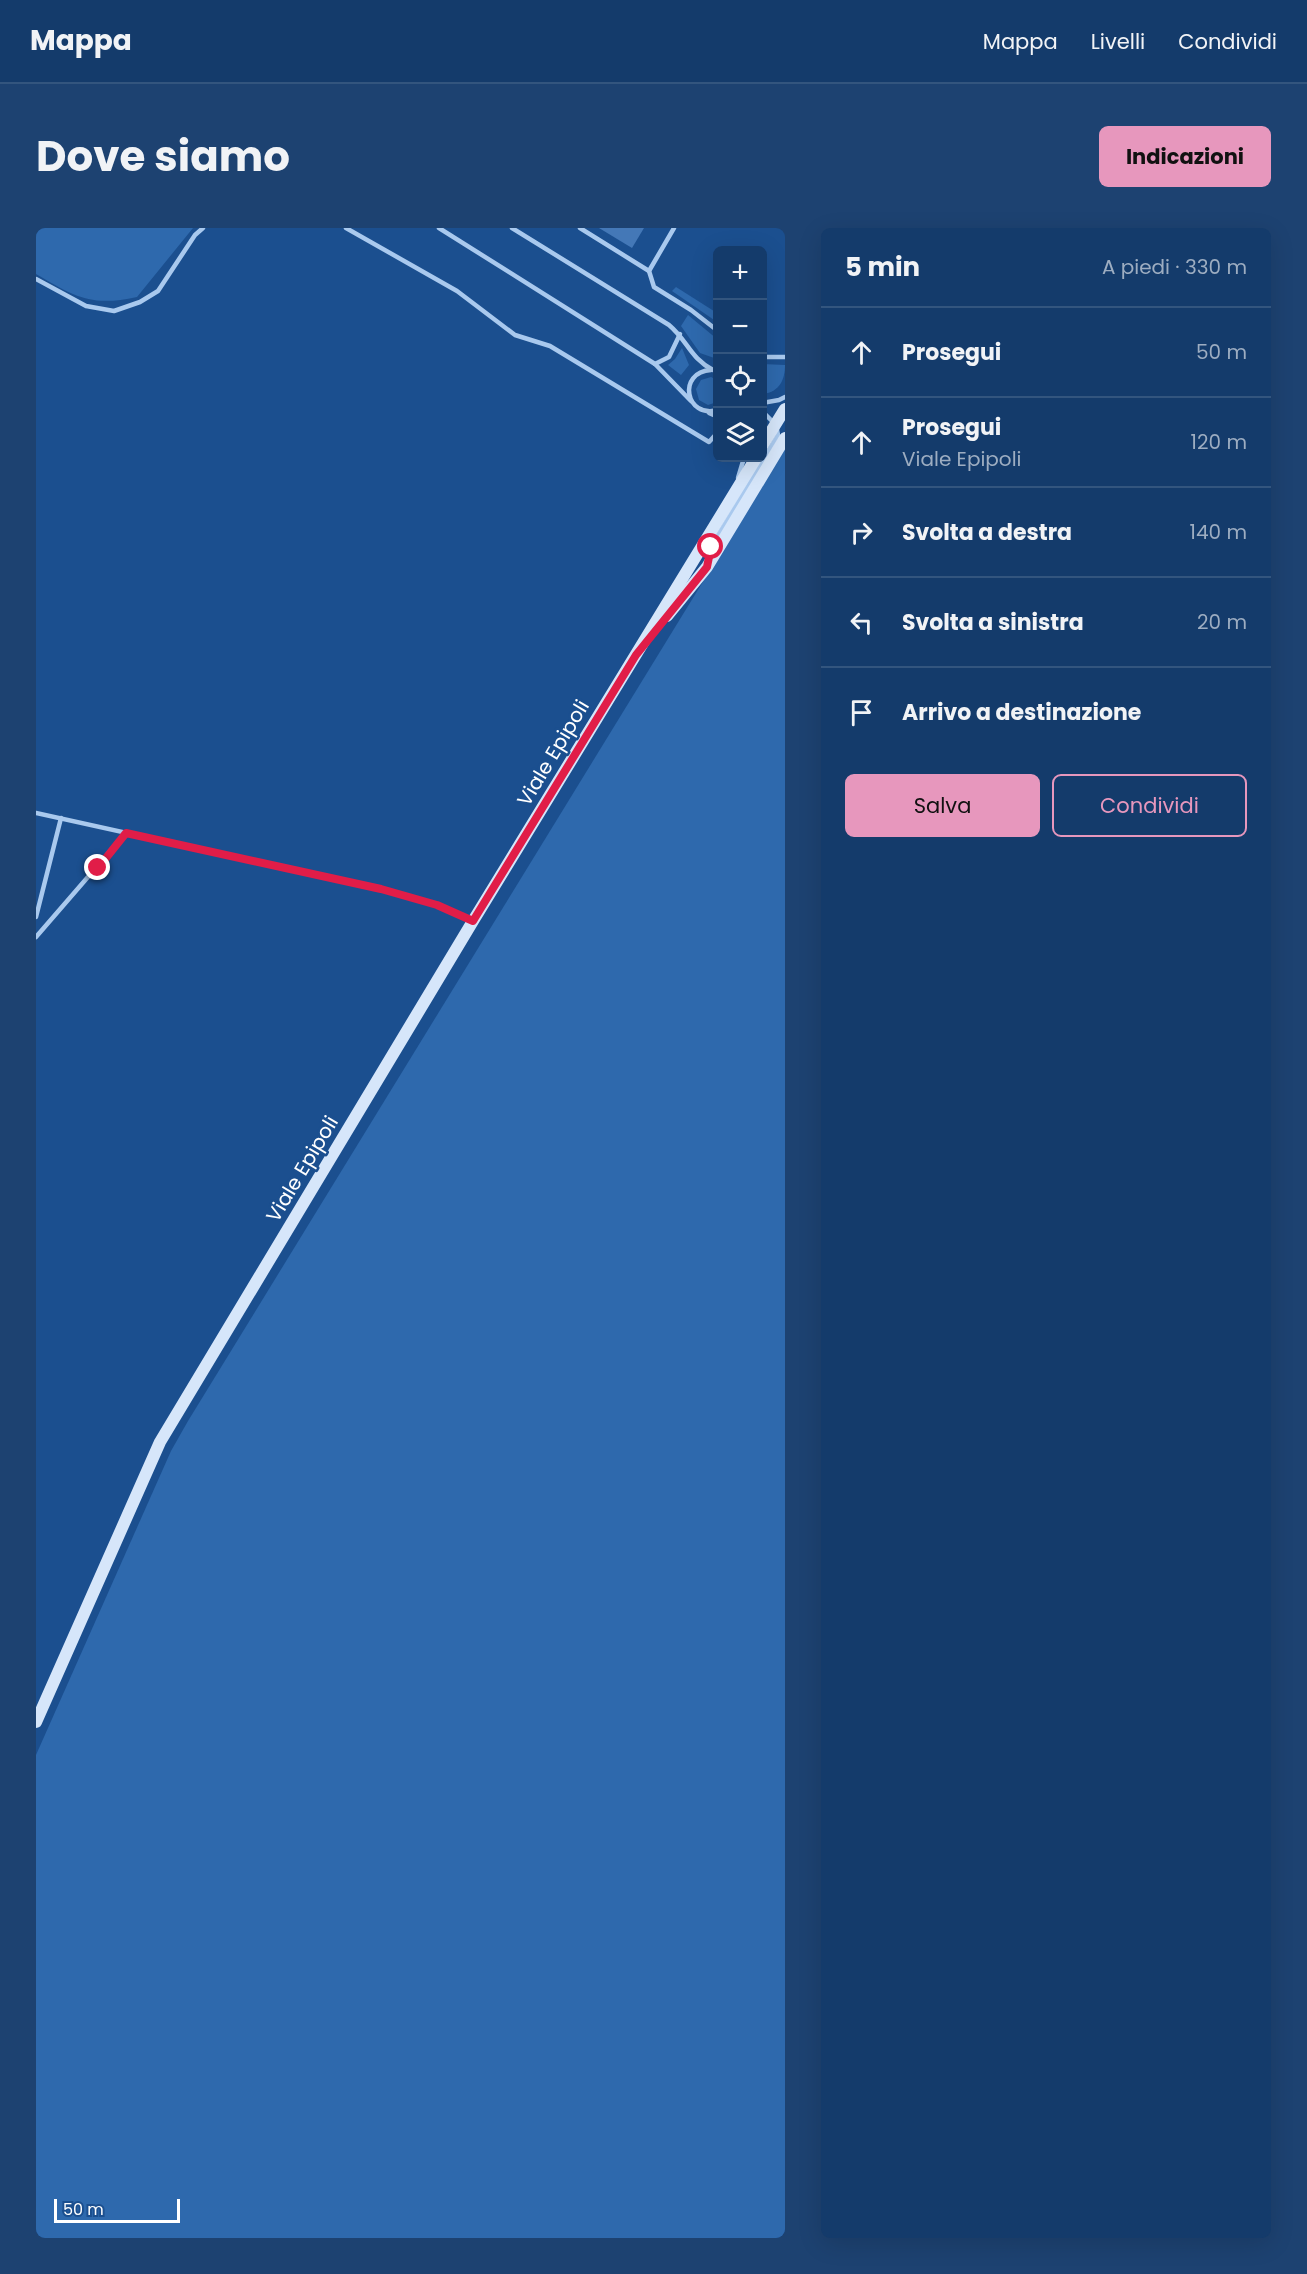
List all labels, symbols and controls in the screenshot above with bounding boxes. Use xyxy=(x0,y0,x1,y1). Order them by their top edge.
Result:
text: Mappa xyxy=(30,21,132,60)
text: Mappa xyxy=(983,27,1058,56)
text: Livelli xyxy=(1091,27,1145,56)
text: Condividi xyxy=(1178,27,1277,56)
button: Indicazioni xyxy=(1099,126,1271,187)
text: Dove siamo xyxy=(36,127,290,186)
map controls xyxy=(713,246,767,462)
button: + xyxy=(713,246,767,300)
text: 5 min xyxy=(845,249,920,285)
text: A piedi · 330 m xyxy=(1102,253,1247,281)
button: − xyxy=(713,300,767,354)
icon: ahead xyxy=(845,336,878,369)
text: Prosegui xyxy=(902,337,1001,368)
text: 50 m xyxy=(1196,338,1247,366)
button: locate xyxy=(713,354,767,408)
button: layers xyxy=(713,408,767,462)
text: Prosegui xyxy=(902,412,1001,443)
icon: ahead xyxy=(845,426,878,459)
text: 120 m xyxy=(1191,428,1247,456)
text: Viale Epipoli xyxy=(902,445,1021,473)
icon: right xyxy=(845,516,878,549)
text: Svolta a destra xyxy=(902,517,1072,548)
text: 140 m xyxy=(1190,518,1247,546)
route start xyxy=(697,533,723,559)
icon: left xyxy=(845,606,878,639)
text: Svolta a sinistra xyxy=(902,607,1084,638)
text: 20 m xyxy=(1197,608,1247,636)
street label: Viale Epipoli xyxy=(510,695,596,811)
icon: arrive xyxy=(845,696,878,729)
text: Arrivo a destinazione xyxy=(902,697,1141,728)
button: Salva xyxy=(845,774,1040,837)
button: Condividi xyxy=(1052,774,1247,837)
route end xyxy=(84,854,110,880)
street label: Viale Epipoli xyxy=(259,1111,345,1227)
scale bar xyxy=(54,2196,180,2224)
text: 50 m xyxy=(63,2198,104,2221)

